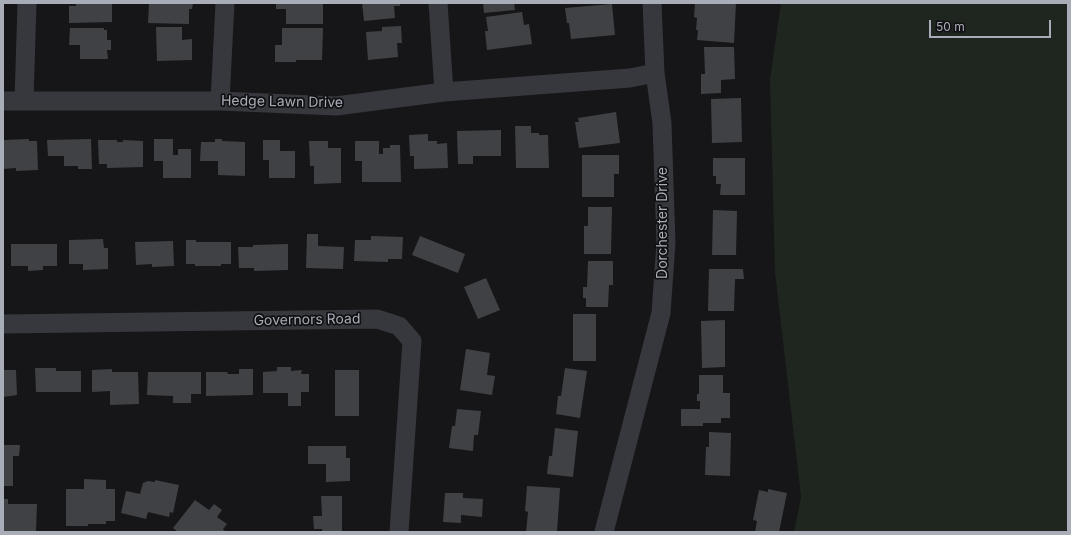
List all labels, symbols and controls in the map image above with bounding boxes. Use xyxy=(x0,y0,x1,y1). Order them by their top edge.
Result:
scale bar xyxy=(931,12,1053,38)
text: 50 m xyxy=(936,19,965,34)
street label: Hedge Lawn Drive xyxy=(221,93,343,111)
street label: Dorchester Drive xyxy=(655,167,671,279)
street label: Governors Road xyxy=(253,311,361,329)

